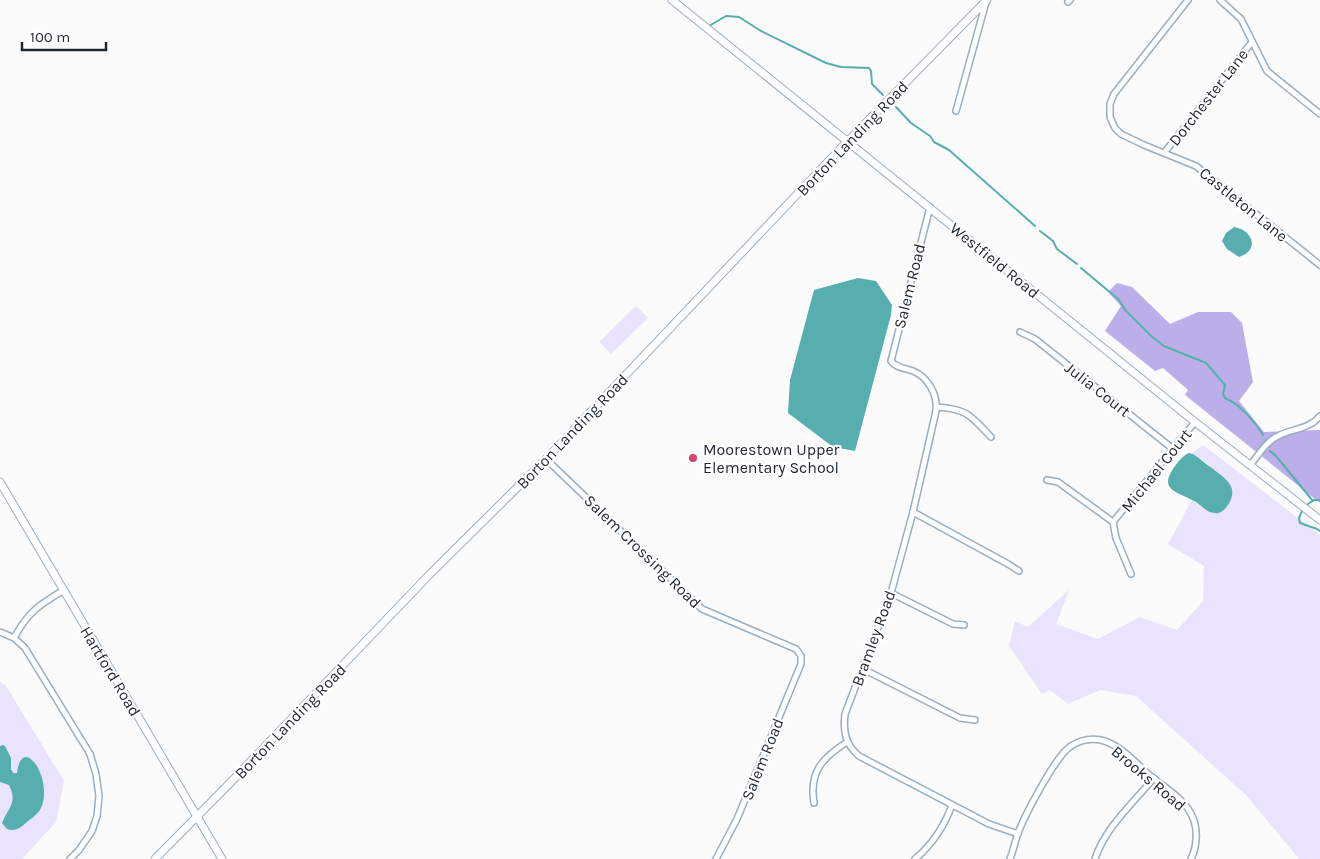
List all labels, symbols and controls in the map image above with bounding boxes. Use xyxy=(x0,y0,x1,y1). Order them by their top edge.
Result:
scale bar xyxy=(22,20,106,52)
text: 100 m xyxy=(30,28,70,46)
street label: Dorchester Lane xyxy=(1165,45,1252,149)
street label: Borton Landing Road xyxy=(793,77,912,200)
street label: Castleton Lane xyxy=(1196,163,1292,246)
street label: Westfield Road xyxy=(946,219,1043,302)
street label: Salem Road xyxy=(890,242,929,331)
street label: Julia Court xyxy=(1061,358,1134,421)
street label: Borton Landing Road xyxy=(513,370,632,493)
street label: Michael Court xyxy=(1117,425,1196,516)
place label: Moorestown Upper Elementary School xyxy=(703,440,840,477)
marker: Moorestown Upper Elementary School xyxy=(687,452,699,464)
street label: Salem Crossing Road xyxy=(580,491,705,612)
street label: Bramley Road xyxy=(847,588,900,689)
street label: Hartford Road xyxy=(76,623,145,720)
street label: Borton Landing Road xyxy=(231,660,350,783)
street label: Salem Road xyxy=(737,715,788,803)
street label: Brooks Road xyxy=(1108,742,1190,815)

